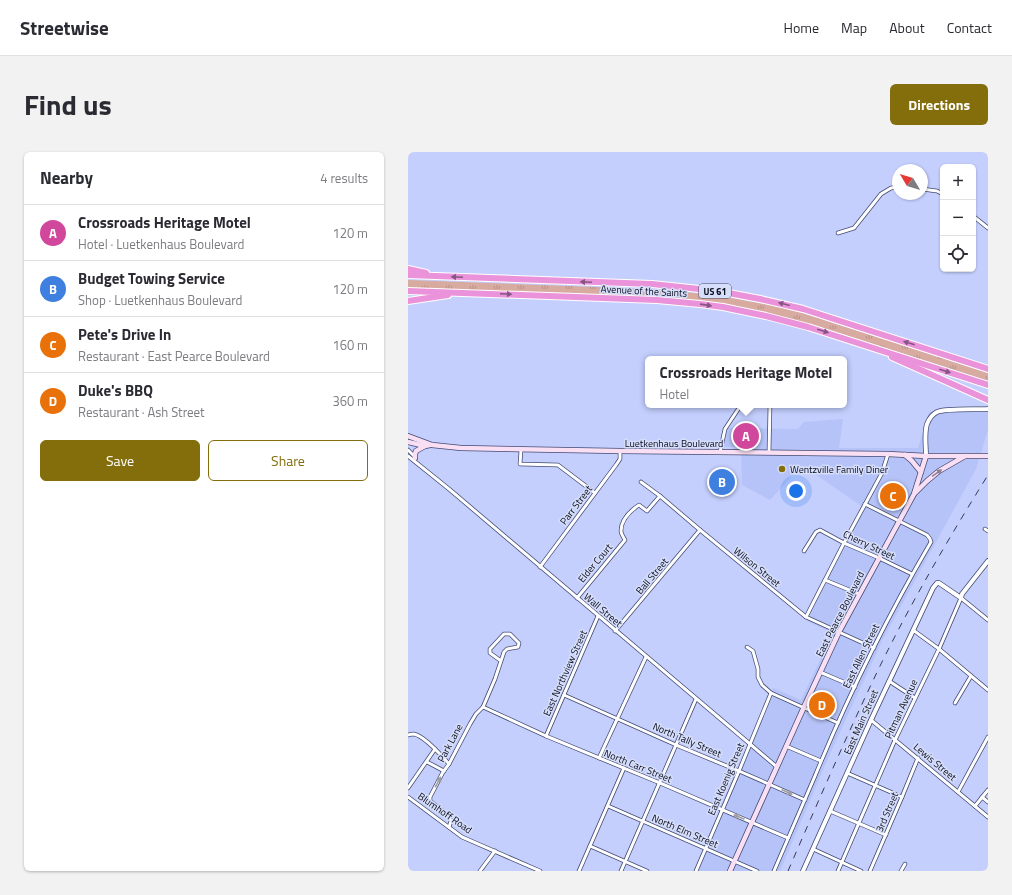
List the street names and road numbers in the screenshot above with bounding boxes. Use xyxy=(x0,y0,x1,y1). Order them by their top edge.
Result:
street label: Avenue of the Saints xyxy=(600,281,688,301)
road number: US 61 xyxy=(699,284,731,298)
street label: Luetkenhaus Boulevard xyxy=(625,436,723,451)
street label: Parr Street xyxy=(556,482,596,528)
street label: Cherry Street xyxy=(841,526,898,564)
street label: Elder Court xyxy=(574,540,616,586)
street label: Wilson Street xyxy=(730,543,784,591)
street label: Ball Street xyxy=(632,554,672,598)
street label: East Pearce Boulevard xyxy=(812,569,868,659)
street label: Wall Street xyxy=(580,589,626,631)
street label: East Allen Street xyxy=(839,621,883,691)
street label: East Northview Street xyxy=(539,627,591,718)
street label: Pitman Avenue xyxy=(881,677,921,741)
street label: East Main Street xyxy=(840,687,882,757)
street label: North Tally Street xyxy=(650,719,724,761)
street label: Park Lane xyxy=(434,721,466,765)
street label: Lewis Street xyxy=(910,739,960,785)
street label: East Koenig Street xyxy=(704,740,748,818)
street label: North Carr Street xyxy=(602,746,675,787)
street label: Blumhoff Road xyxy=(415,789,475,837)
street label: 3rd Street xyxy=(872,789,902,834)
street label: North Elm Street xyxy=(650,810,721,852)

